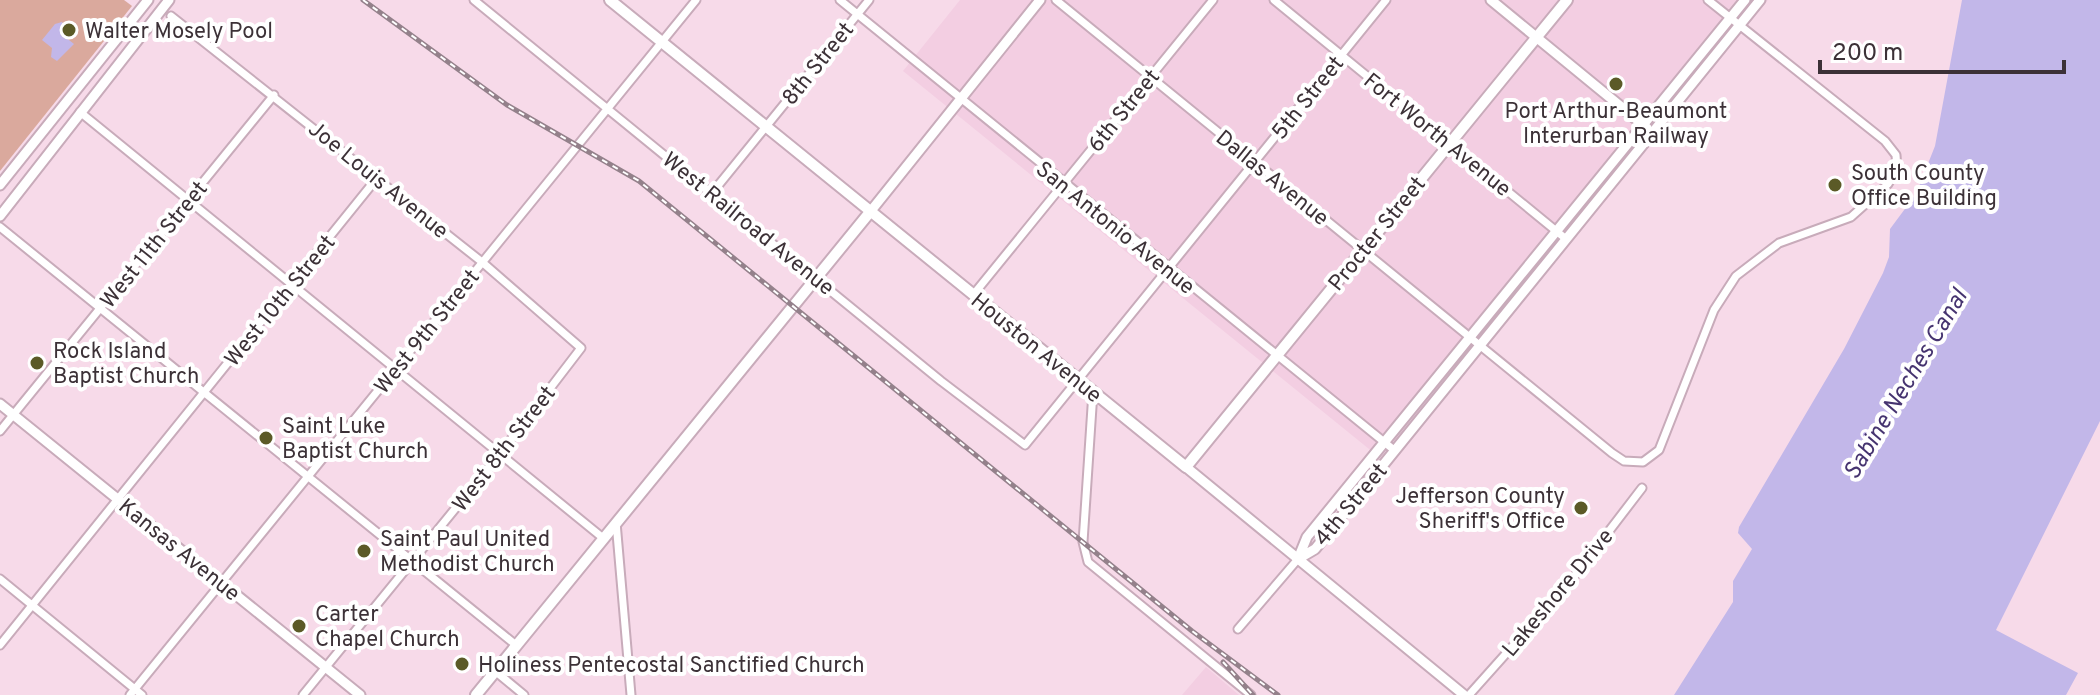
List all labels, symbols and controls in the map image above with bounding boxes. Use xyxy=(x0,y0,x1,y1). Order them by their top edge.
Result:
street label: 8th Street xyxy=(777,18,861,112)
place label: Walter Mosely Pool xyxy=(85,19,273,46)
marker: Walter Mosely Pool xyxy=(60,21,78,39)
scale bar xyxy=(1820,24,2064,74)
text: 200 m xyxy=(1832,39,1903,69)
street label: 5th Street xyxy=(1267,51,1351,146)
street label: 6th Street xyxy=(1083,65,1167,159)
street label: Fort Worth Avenue xyxy=(1357,68,1516,204)
marker: Port Arthur-Beaumont Interurban Railway xyxy=(1607,75,1625,93)
place label: Port Arthur-Beaumont Interurban Railway xyxy=(1505,99,1727,151)
street label: Joe Louis Avenue xyxy=(302,116,453,246)
street label: Dallas Avenue xyxy=(1210,125,1333,233)
street label: West Railroad Avenue xyxy=(656,147,839,303)
street label: San Antonio Avenue xyxy=(1029,156,1199,301)
place label: South County Office Building xyxy=(1851,161,1997,213)
street label: Procter Street xyxy=(1323,172,1432,297)
marker: South County Office Building xyxy=(1826,176,1844,194)
street label: West 11th Street xyxy=(95,177,214,315)
street label: West 10th Street xyxy=(220,230,342,373)
street label: West 9th Street xyxy=(370,265,486,400)
water label: Sabine Neches Canal xyxy=(1838,283,1976,486)
street label: Houston Avenue xyxy=(964,288,1106,410)
place label: Rock Island Baptist Church xyxy=(53,339,199,391)
marker: Rock Island Baptist Church xyxy=(28,354,46,372)
street label: West 8th Street xyxy=(447,381,562,518)
place label: Saint Luke Baptist Church xyxy=(282,414,428,466)
marker: Saint Luke Baptist Church xyxy=(257,429,275,447)
street label: 4th Street xyxy=(1310,459,1394,552)
place label: Jefferson County Sheriff's Office xyxy=(1395,484,1565,536)
street label: Kansas Avenue xyxy=(112,494,245,608)
marker: Jefferson County Sheriff's Office xyxy=(1572,499,1590,517)
street label: Lakeshore Drive xyxy=(1498,524,1620,663)
place label: Saint Paul United Methodist Church xyxy=(380,527,555,579)
marker: Saint Paul United Methodist Church xyxy=(355,542,373,560)
place label: Carter Chapel Church xyxy=(315,602,460,654)
marker: Carter Chapel Church xyxy=(290,617,308,635)
place label: Holiness Pentecostal Sanctified Church xyxy=(478,653,865,680)
marker: Holiness Pentecostal Sanctified Church xyxy=(453,655,471,673)

